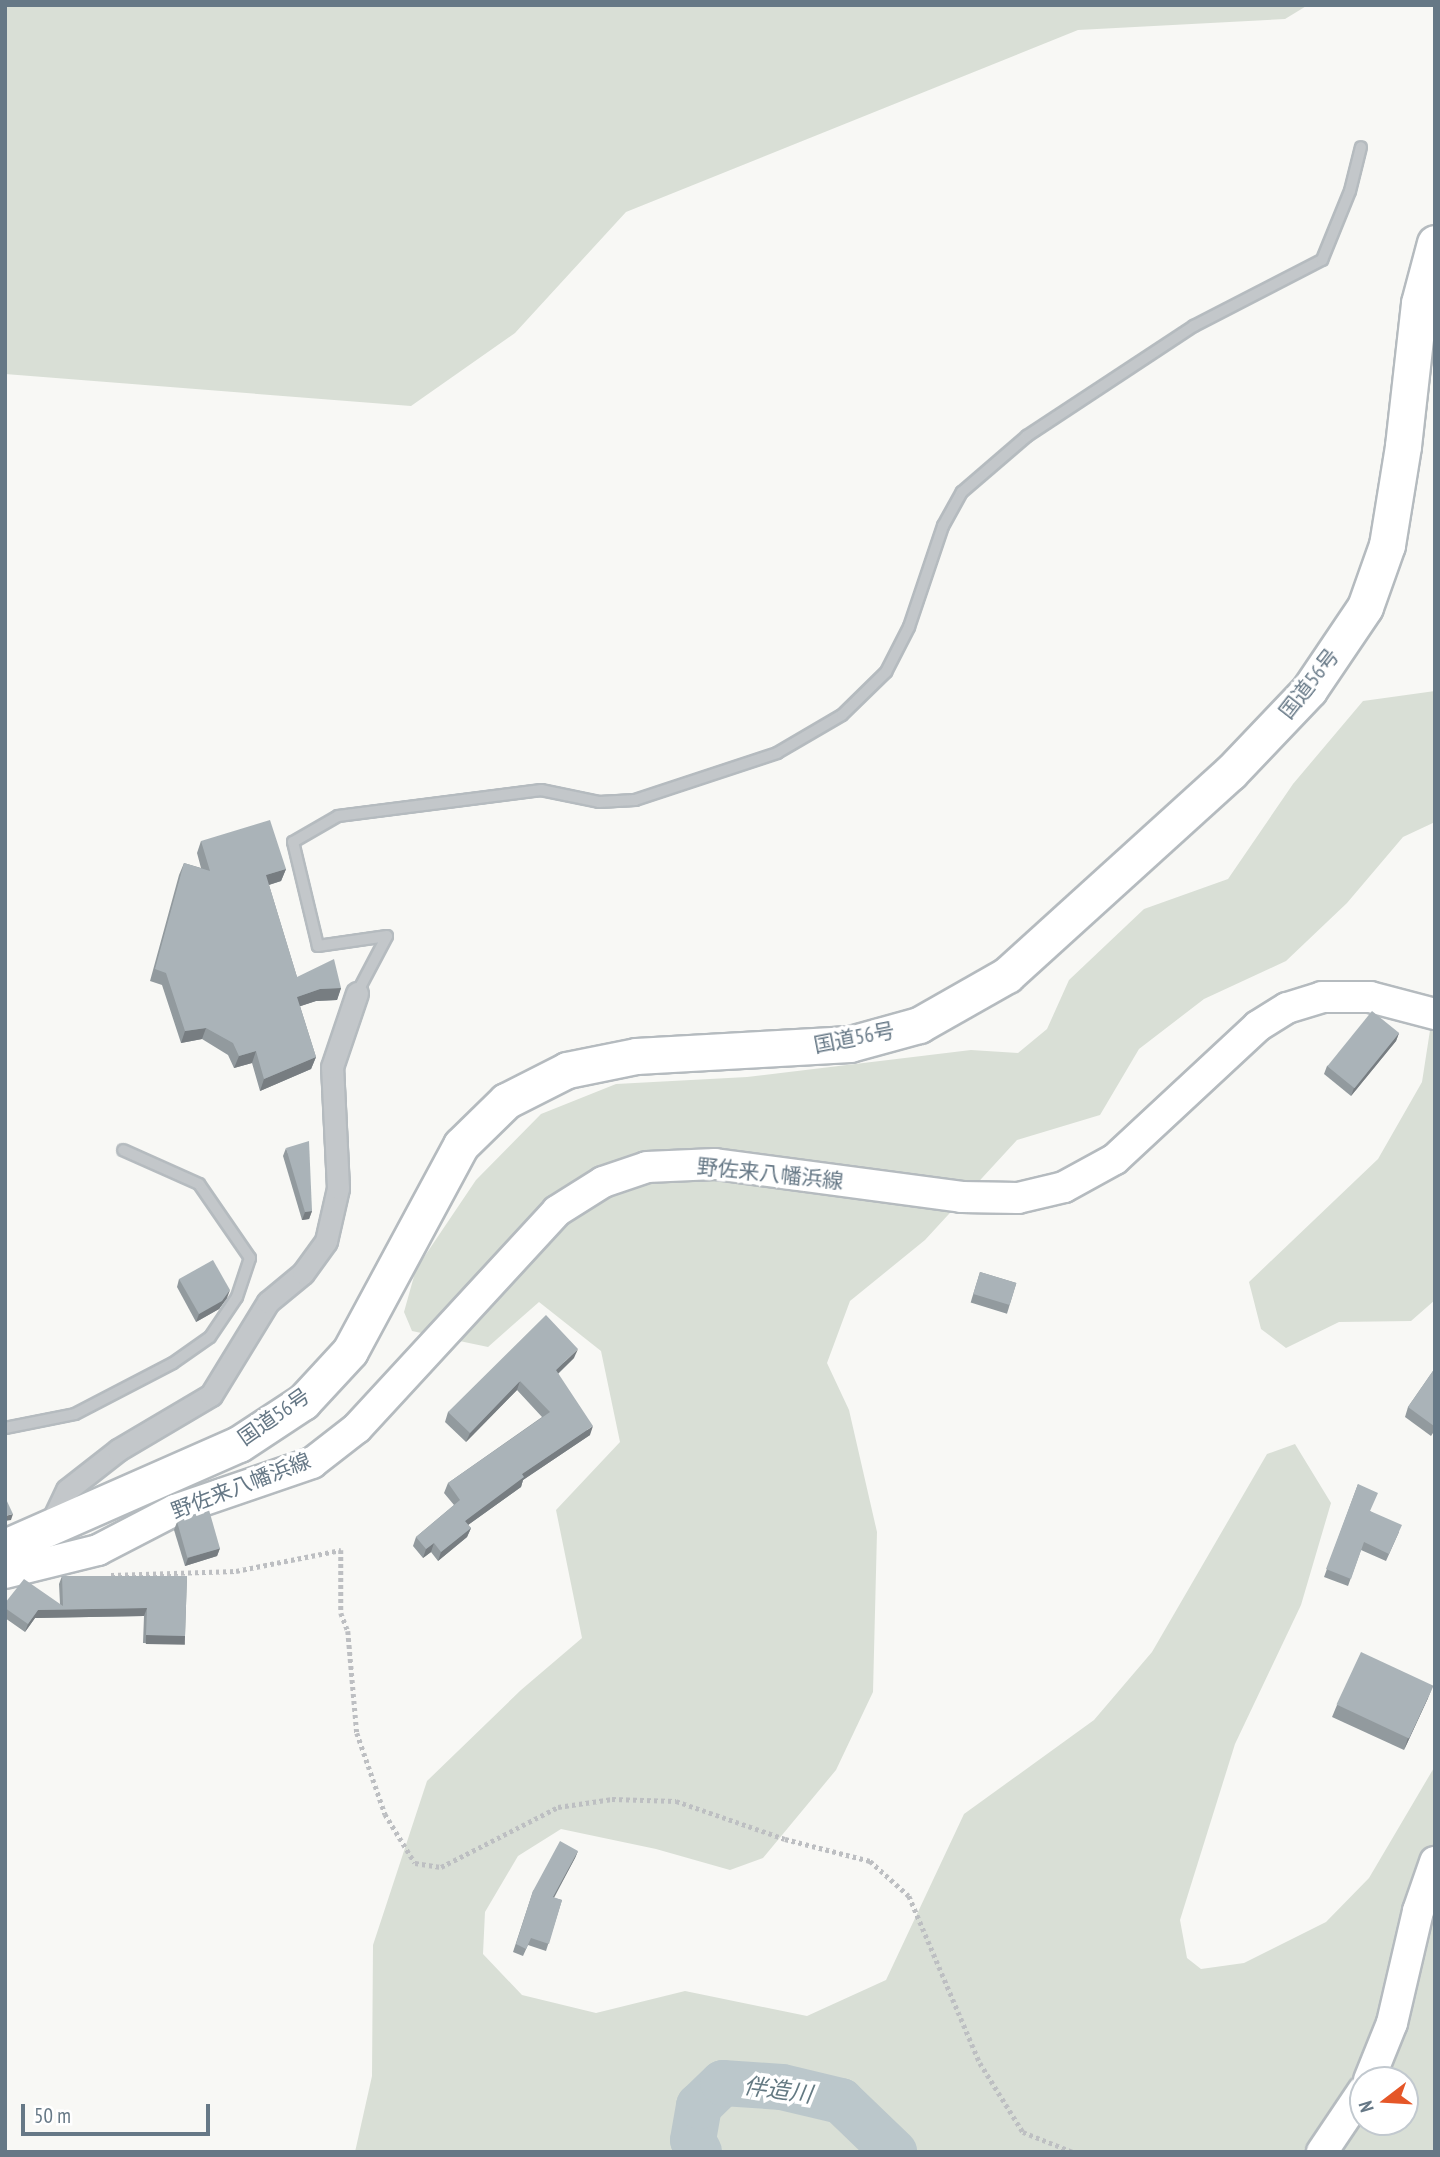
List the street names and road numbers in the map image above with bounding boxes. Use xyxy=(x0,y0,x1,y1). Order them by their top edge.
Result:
street label: 国道56号 xyxy=(1274,644,1344,724)
street label: 国道56号 xyxy=(811,1018,897,1058)
street label: 野佐来八幡浜線 xyxy=(696,1154,844,1194)
street label: 国道56号 xyxy=(233,1383,315,1451)
street label: 野佐来八幡浜線 xyxy=(168,1448,314,1524)

